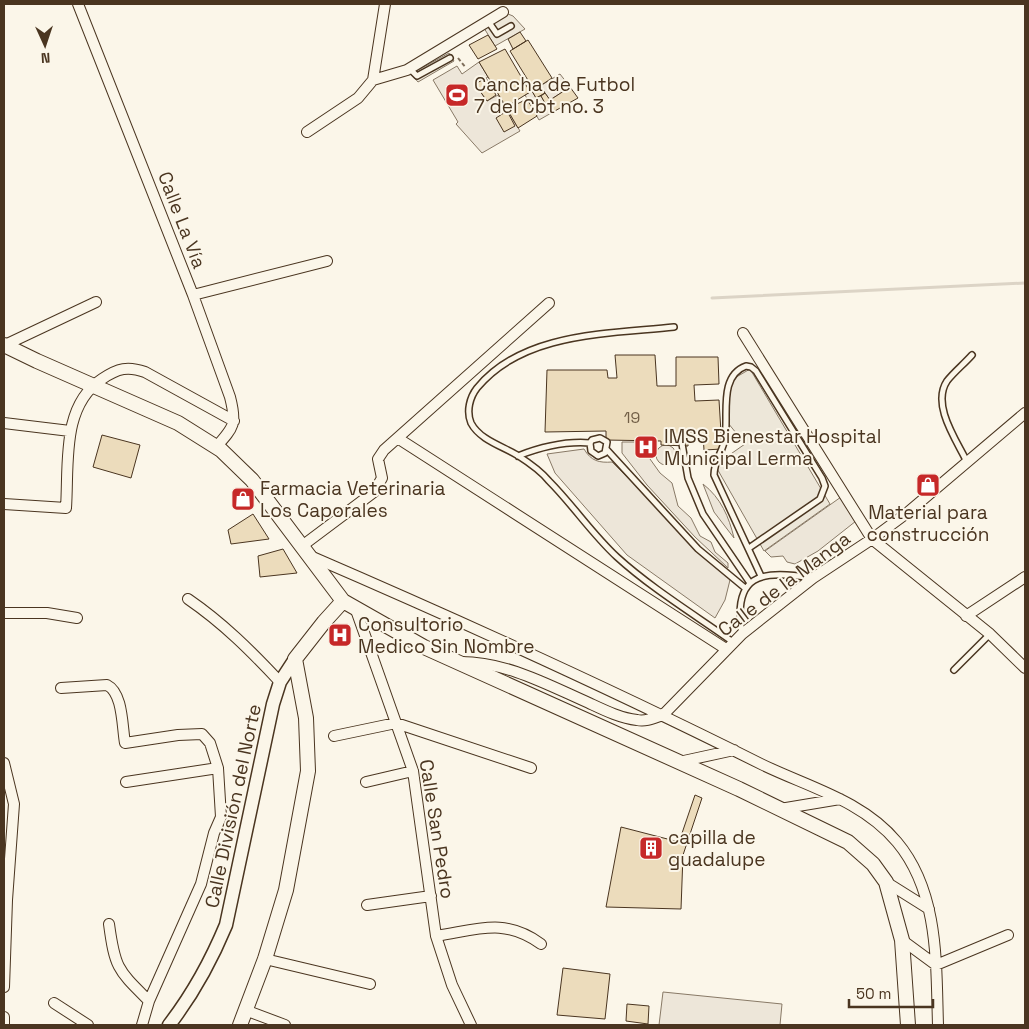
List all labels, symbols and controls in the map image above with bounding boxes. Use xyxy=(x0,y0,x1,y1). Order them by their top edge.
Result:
north arrow xyxy=(20,20,70,70)
text: N xyxy=(41,49,51,67)
place label: Cancha de Futbol 7 del Cbt no. 3 xyxy=(474,72,635,119)
sports icon: Cancha de Futbol 7 del Cbt no. 3 xyxy=(444,82,470,108)
street label: Calle La Vía xyxy=(152,168,212,272)
house number: 19 xyxy=(624,407,640,428)
place label: IMSS Bienestar Hospital Municipal Lerma xyxy=(664,424,881,471)
hospital icon: IMSS Bienestar Hospital Municipal Lerma xyxy=(633,434,659,460)
shop icon: Material para construcción xyxy=(915,472,941,498)
place label: Farmacia Veterinaria Los Caporales xyxy=(260,476,446,523)
shop icon: Farmacia Veterinaria Los Caporales xyxy=(230,486,256,512)
place label: Material para construcción xyxy=(867,500,989,547)
street label: Calle de la Manga xyxy=(713,526,855,642)
place label: Consultorio Medico Sin Nombre xyxy=(358,612,534,659)
hospital icon: Consultorio Medico Sin Nombre xyxy=(327,622,353,648)
street label: Calle División del Norte xyxy=(199,702,267,910)
street label: Calle San Pedro xyxy=(414,758,460,900)
place label: capilla de guadalupe xyxy=(668,825,765,872)
building icon: capilla de guadalupe xyxy=(638,835,664,861)
scale bar xyxy=(849,976,933,1008)
text: 50 m xyxy=(856,984,891,1003)

